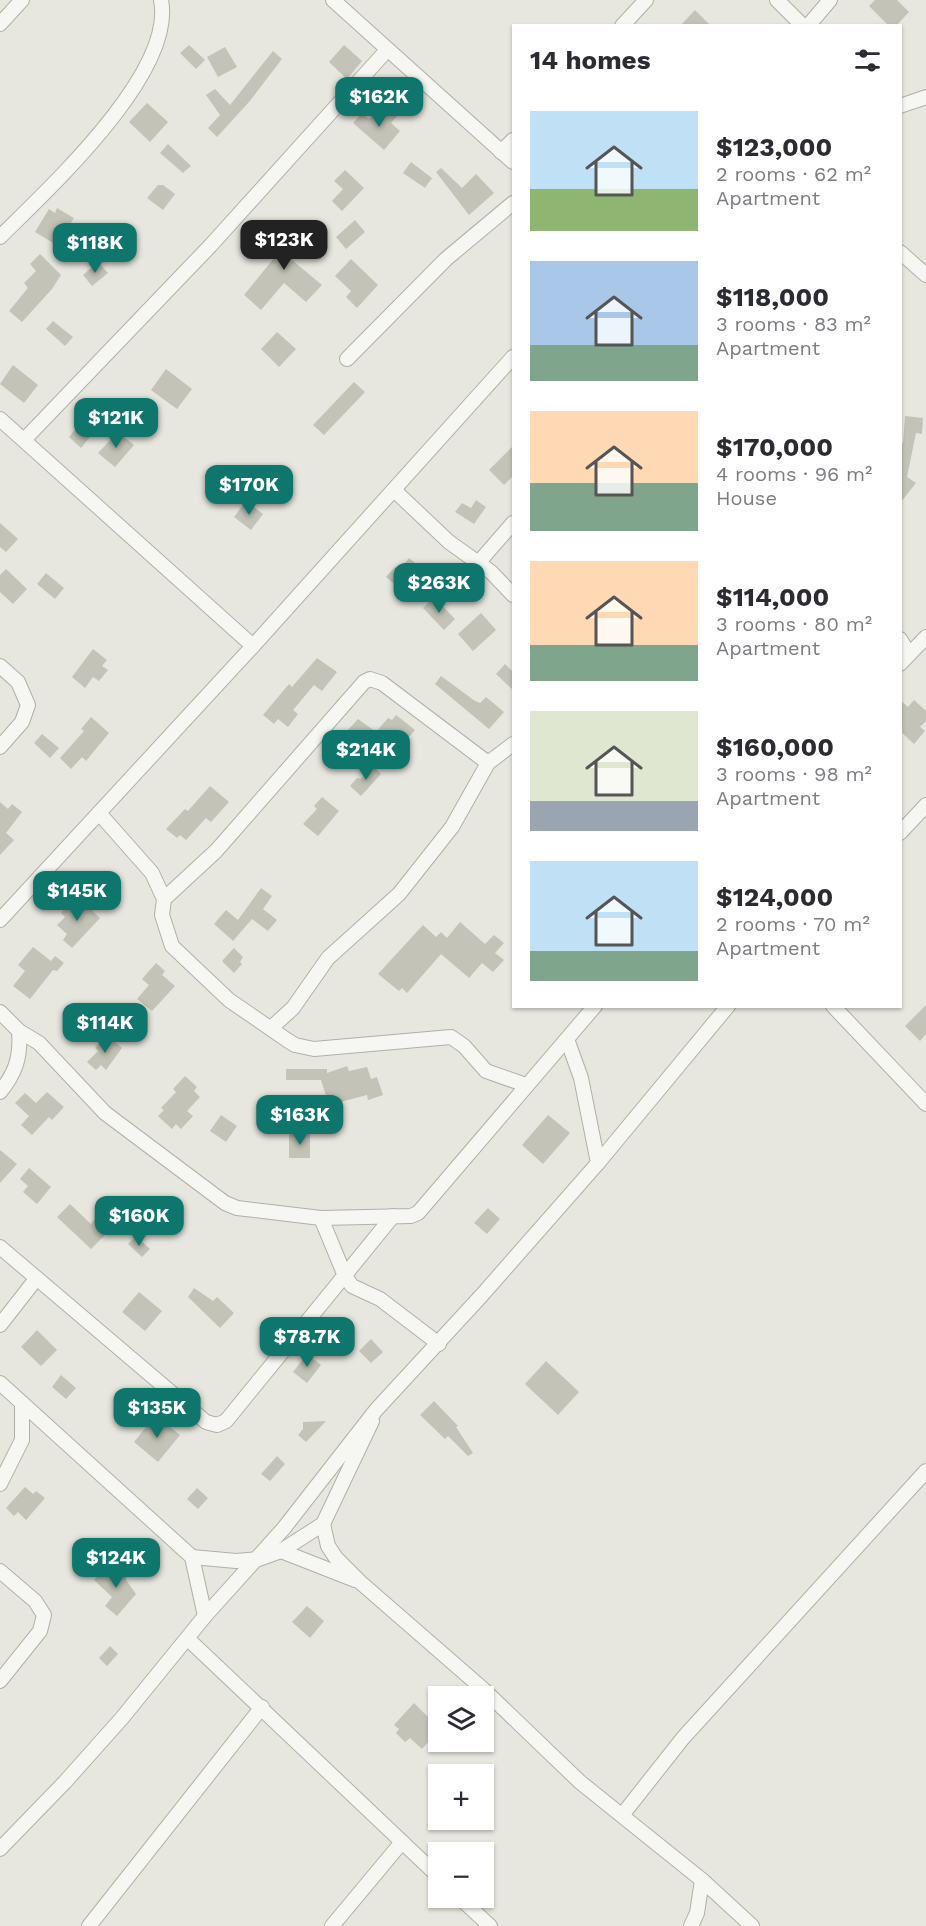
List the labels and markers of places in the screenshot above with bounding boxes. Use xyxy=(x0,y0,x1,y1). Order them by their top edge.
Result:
pin: $162K xyxy=(337,77,421,128)
pin: $123K xyxy=(242,220,326,271)
pin: $118K xyxy=(53,223,137,274)
pin: $121K xyxy=(74,398,158,449)
pin: $170K xyxy=(207,465,291,516)
pin: $263K xyxy=(397,563,481,614)
pin: $214K xyxy=(324,730,408,781)
pin: $145K xyxy=(35,871,119,922)
pin: $114K xyxy=(63,1003,147,1054)
pin: $163K xyxy=(258,1095,342,1146)
pin: $160K xyxy=(97,1196,181,1247)
pin: $78.7K xyxy=(258,1317,356,1368)
pin: $135K xyxy=(115,1388,199,1439)
pin: $124K xyxy=(74,1538,158,1589)

